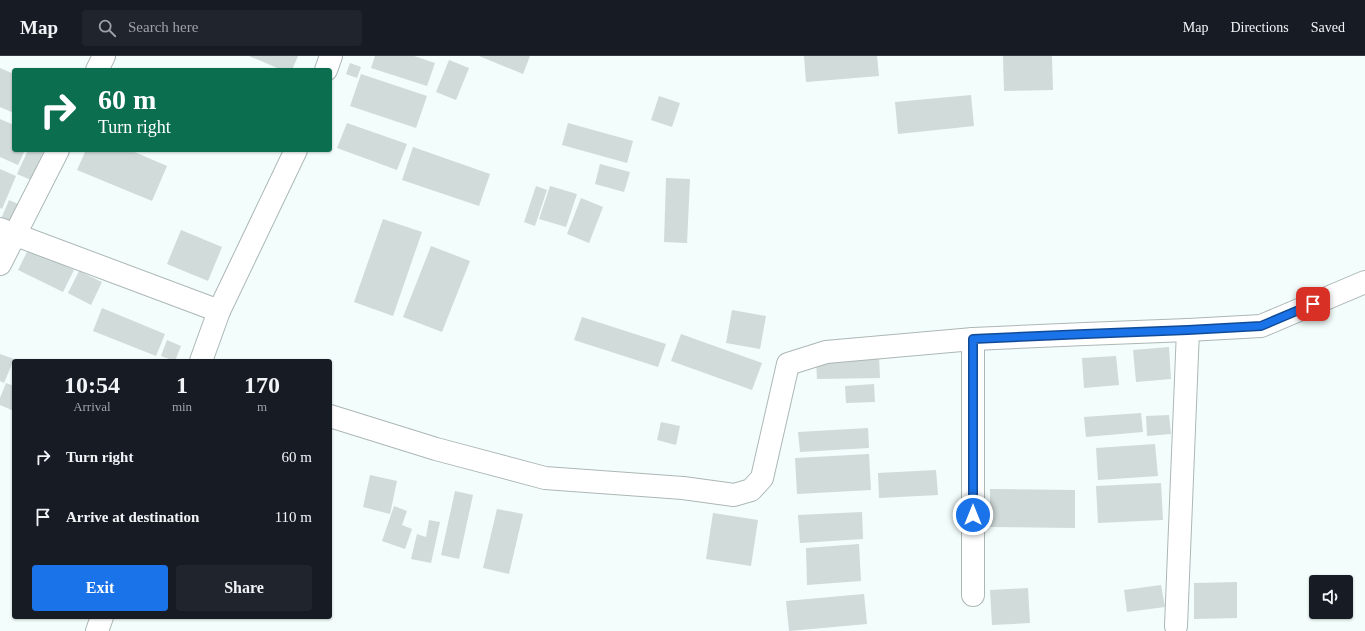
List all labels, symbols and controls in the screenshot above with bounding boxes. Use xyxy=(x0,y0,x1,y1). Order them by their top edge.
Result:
search box xyxy=(82,10,362,46)
text: Map xyxy=(20,17,58,38)
icon: search xyxy=(96,17,118,39)
text: Search here xyxy=(128,19,198,35)
text: Map xyxy=(1183,20,1208,35)
text: Directions xyxy=(1230,20,1289,35)
text: Saved xyxy=(1311,20,1345,35)
icon: right xyxy=(32,84,84,136)
text: 60 m xyxy=(98,84,156,115)
text: Turn right xyxy=(98,117,171,137)
pin xyxy=(1296,287,1330,321)
icon: arrive xyxy=(1302,293,1324,315)
text: 10:54 xyxy=(64,372,120,398)
text: 1 xyxy=(176,372,188,398)
text: 170 xyxy=(244,372,280,398)
text: Arrival xyxy=(73,399,111,414)
text: min xyxy=(172,399,192,414)
text: m xyxy=(257,399,267,414)
icon: right xyxy=(32,446,54,468)
text: Turn right xyxy=(66,449,133,465)
text: 60 m xyxy=(282,449,312,465)
position arrow xyxy=(952,494,994,536)
icon: arrive xyxy=(32,506,54,528)
text: Arrive at destination xyxy=(66,509,199,525)
text: 110 m xyxy=(275,509,312,525)
button: Exit xyxy=(32,565,168,611)
button: Share xyxy=(176,565,312,611)
map controls xyxy=(1309,575,1353,619)
button: sound xyxy=(1309,575,1353,619)

